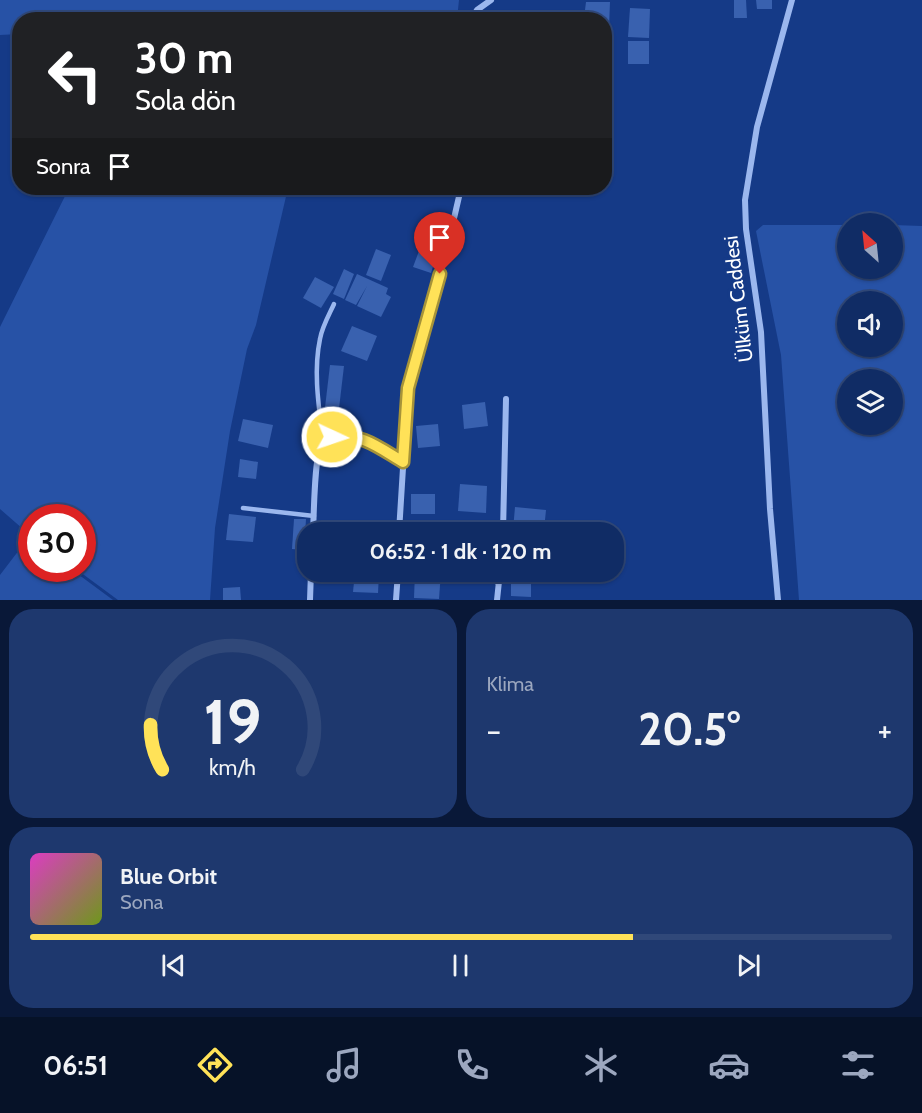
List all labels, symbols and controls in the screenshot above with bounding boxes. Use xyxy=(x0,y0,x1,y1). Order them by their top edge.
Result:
text: 30 m xyxy=(135,32,233,84)
icon: left xyxy=(36,36,114,114)
text: Sola dön xyxy=(135,84,236,117)
icon: arrive xyxy=(103,150,136,183)
text: Sonra xyxy=(36,153,91,180)
pin xyxy=(414,212,465,274)
north arrow xyxy=(837,213,903,279)
map controls xyxy=(837,213,903,435)
icon: arrive xyxy=(423,221,456,254)
street label: Ülküm Caddesi xyxy=(718,234,758,364)
button: sound xyxy=(837,291,903,357)
button: layers xyxy=(837,369,903,435)
position arrow xyxy=(300,405,364,469)
speed limit sign: 30 xyxy=(18,504,96,582)
text: 06:52 · 1 dk · 120 m xyxy=(370,538,551,565)
text: Klima xyxy=(487,672,534,696)
text: 19 xyxy=(204,684,262,760)
text: 20.5° xyxy=(638,702,740,756)
text: − xyxy=(487,710,501,750)
text: + xyxy=(877,710,892,750)
text: km/h xyxy=(209,755,256,781)
text: Blue Orbit xyxy=(120,863,217,890)
text: Sona xyxy=(120,890,163,914)
icon: previous xyxy=(157,949,190,982)
icon: pause xyxy=(444,949,477,982)
icon: next xyxy=(732,949,765,982)
icon: directions xyxy=(194,1044,236,1086)
icon: music xyxy=(323,1044,365,1086)
icon: phone xyxy=(451,1044,493,1086)
icon: climate xyxy=(580,1044,622,1086)
icon: car xyxy=(708,1044,750,1086)
icon: filters xyxy=(837,1044,879,1086)
text: 06:51 xyxy=(43,1049,108,1082)

